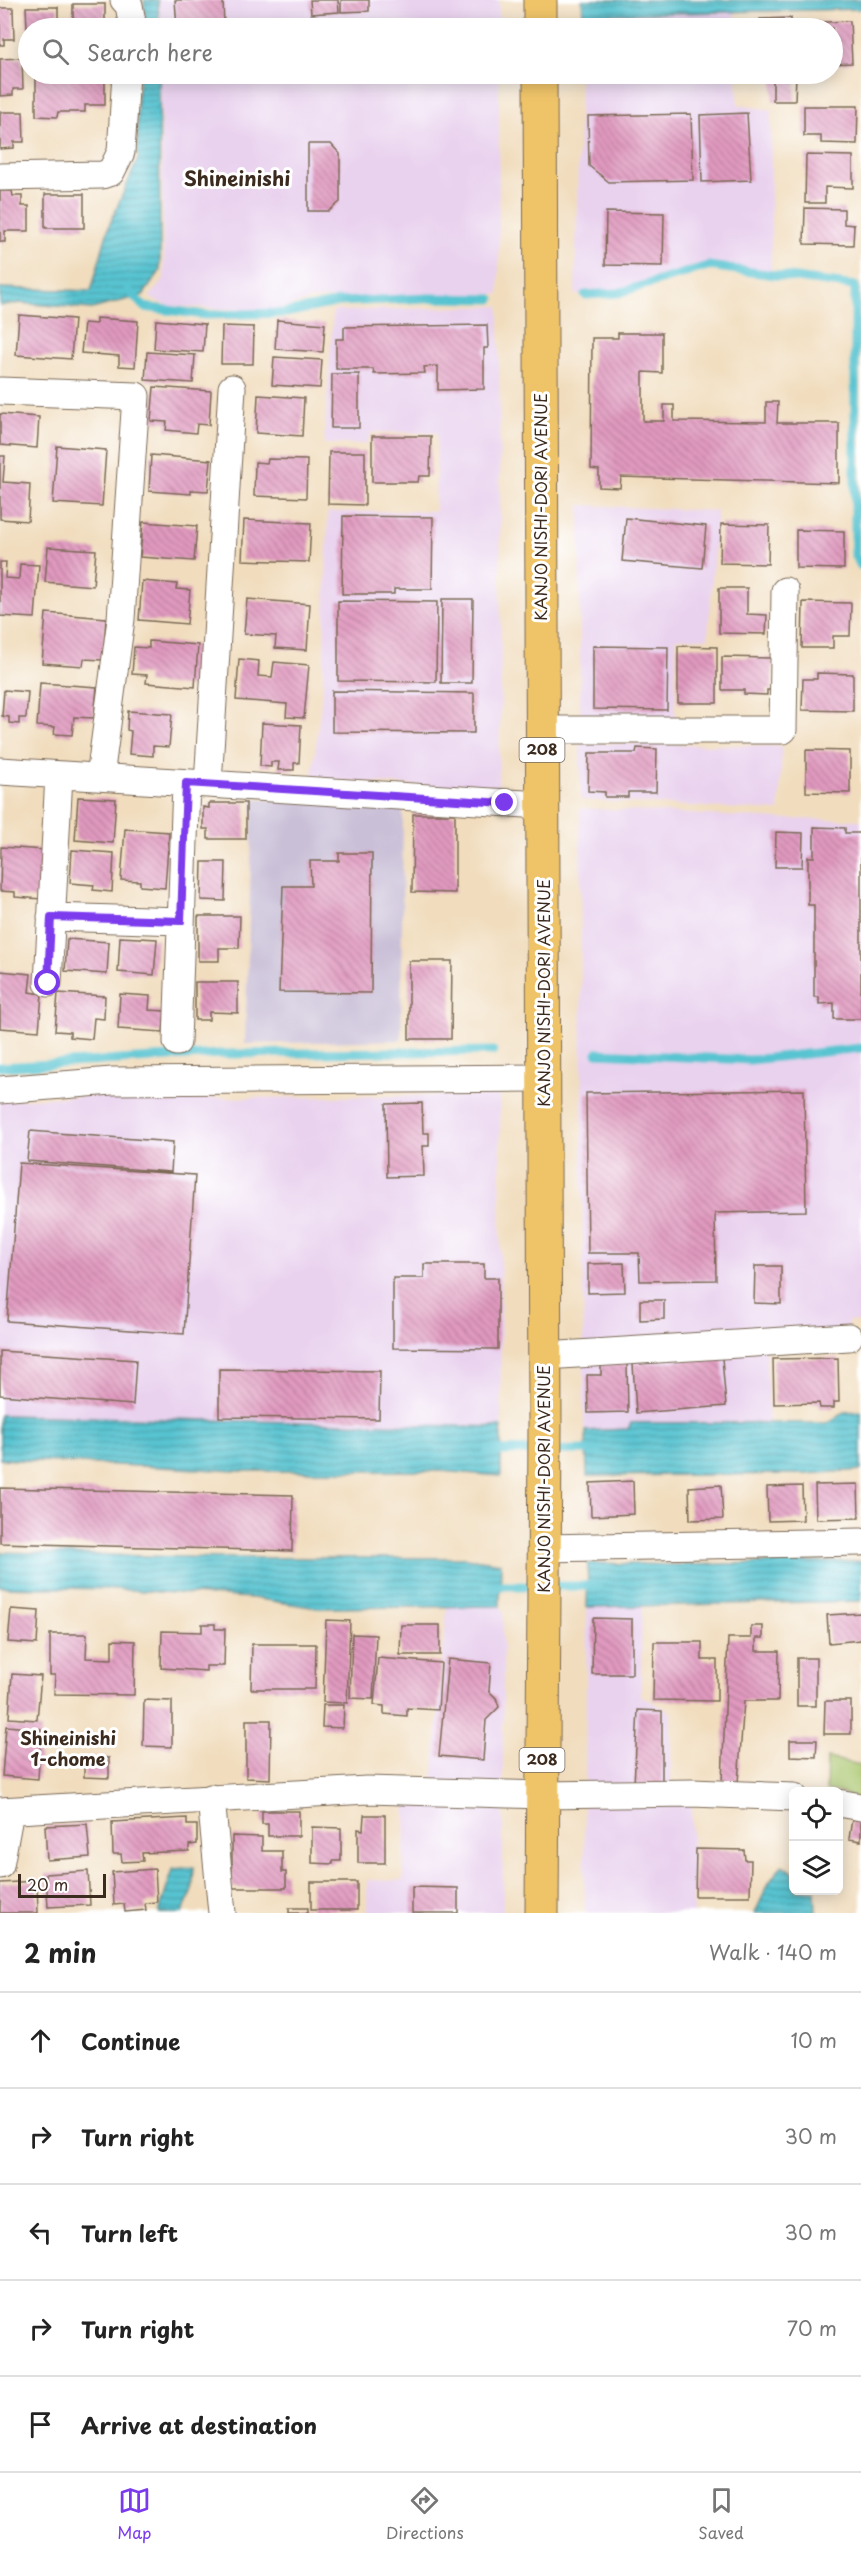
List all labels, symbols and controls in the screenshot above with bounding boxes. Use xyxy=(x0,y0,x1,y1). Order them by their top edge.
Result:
search box xyxy=(18,18,843,84)
icon: search xyxy=(39,35,72,68)
text: Search here xyxy=(87,35,213,68)
district label: Shineinishi xyxy=(184,163,290,193)
street label: KANJO NISHI-DORI AVENUE xyxy=(528,393,552,621)
road number: 208 xyxy=(520,738,564,762)
route end xyxy=(491,789,517,815)
street label: KANJO NISHI-DORI AVENUE xyxy=(531,879,555,1107)
route start xyxy=(34,969,60,995)
street label: KANJO NISHI-DORI AVENUE xyxy=(531,1365,555,1593)
district label: Shineinishi 1-chome xyxy=(20,1724,116,1772)
road number: 208 xyxy=(520,1748,564,1772)
map controls xyxy=(789,1787,843,1895)
button: locate xyxy=(789,1787,843,1841)
button: layers xyxy=(789,1841,843,1895)
scale bar xyxy=(18,1871,106,1898)
text: 20 m xyxy=(27,1872,68,1896)
text: 2 min xyxy=(24,1933,97,1972)
text: Walk · 140 m xyxy=(709,1937,837,1967)
icon: ahead xyxy=(24,2024,57,2057)
text: Continue xyxy=(81,2024,180,2057)
text: 10 m xyxy=(790,2025,837,2055)
icon: right xyxy=(24,2120,57,2153)
text: Turn right xyxy=(81,2120,194,2153)
text: 30 m xyxy=(784,2121,837,2151)
icon: left xyxy=(24,2216,57,2249)
text: Turn left xyxy=(81,2216,178,2249)
text: 30 m xyxy=(784,2217,837,2247)
icon: right xyxy=(24,2312,57,2345)
text: Turn right xyxy=(81,2312,194,2345)
text: 70 m xyxy=(787,2313,837,2343)
icon: arrive xyxy=(24,2408,57,2441)
text: Arrive at destination xyxy=(81,2408,317,2441)
tab: Map xyxy=(117,2484,151,2544)
tab: Directions xyxy=(386,2484,464,2544)
tab: Saved xyxy=(698,2484,744,2544)

